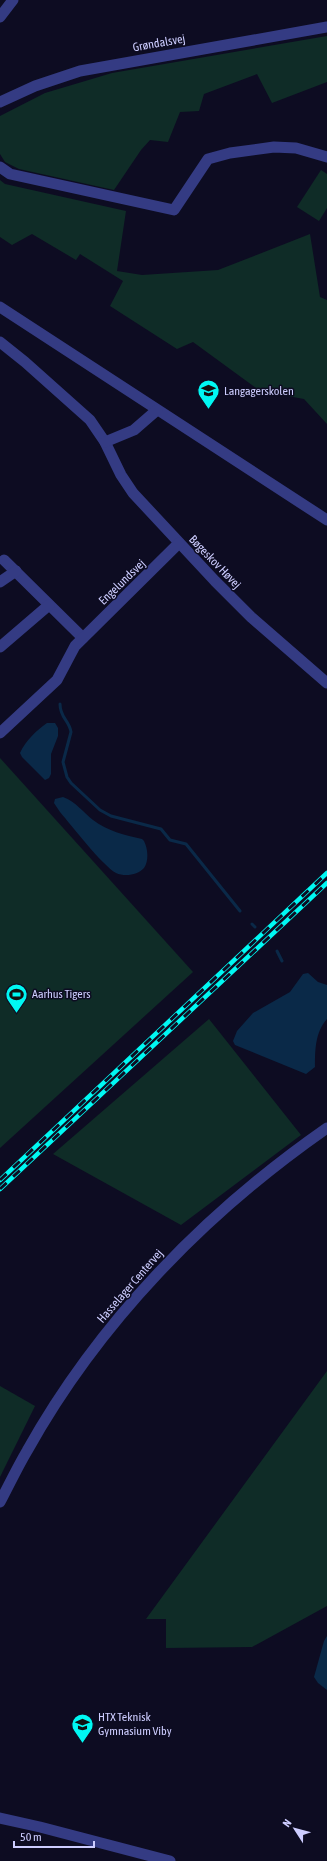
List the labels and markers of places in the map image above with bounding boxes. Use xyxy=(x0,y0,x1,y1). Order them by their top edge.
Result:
school or university icon: Langagerskolen xyxy=(196,378,222,411)
place label: Langagerskolen xyxy=(224,384,294,398)
sports icon: Aarhus Tigers xyxy=(3,981,29,1014)
place label: Aarhus Tigers xyxy=(32,987,90,1001)
place label: HTX Teknisk Gymnasium Viby xyxy=(98,1710,172,1738)
school or university icon: HTX Teknisk Gymnasium Viby xyxy=(70,1711,96,1744)

